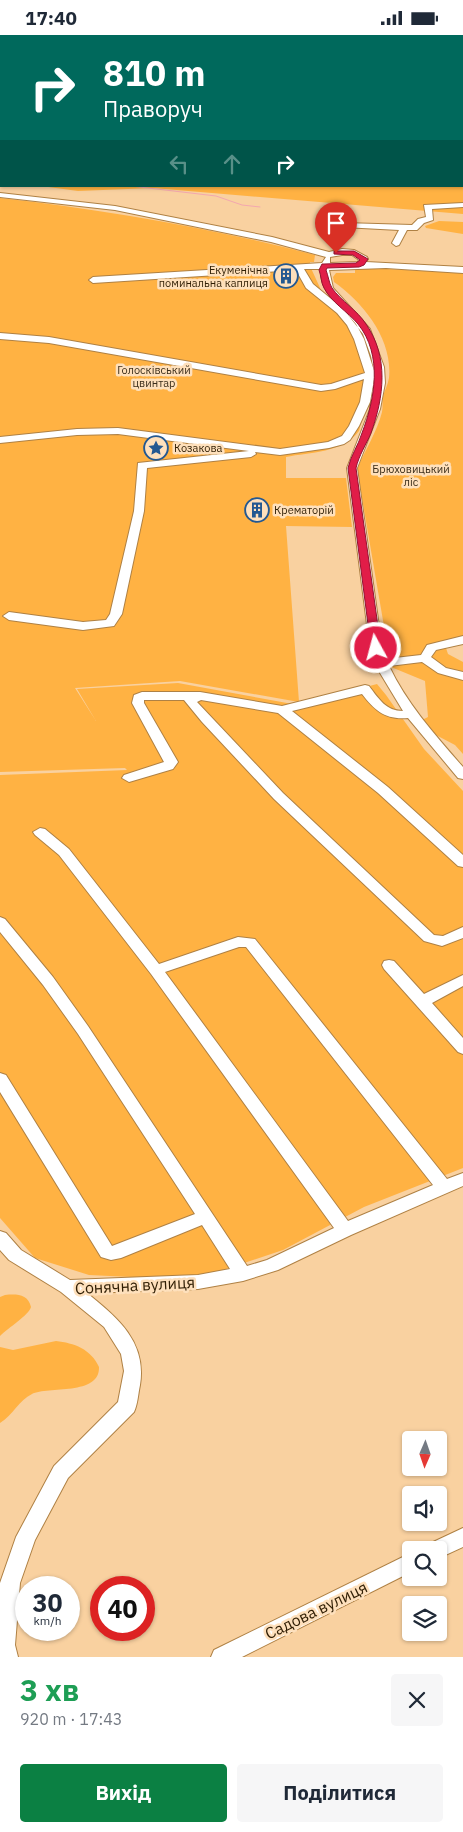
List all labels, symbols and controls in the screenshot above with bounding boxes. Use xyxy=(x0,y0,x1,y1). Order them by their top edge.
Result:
text: 17:40 xyxy=(25,6,77,30)
text: 810 m xyxy=(103,50,206,96)
icon: right xyxy=(20,55,85,120)
text: Праворуч xyxy=(103,94,203,123)
icon: left xyxy=(165,150,193,178)
icon: ahead xyxy=(218,150,246,178)
icon: right xyxy=(271,150,299,178)
pin xyxy=(315,202,357,253)
icon: arrive xyxy=(322,209,350,237)
place label: Екуменічна поминальна каплиця xyxy=(159,263,268,290)
building icon: Екуменічна поминальна каплиця xyxy=(273,263,299,289)
park label: Голосківський цвинтар xyxy=(117,363,191,390)
place icon: Козакова xyxy=(143,435,169,461)
place label: Козакова xyxy=(174,441,223,455)
park label: Брюховицький ліс xyxy=(372,462,450,489)
building icon: Крематорій xyxy=(244,497,270,523)
place label: Крематорій xyxy=(274,503,334,517)
position arrow xyxy=(349,621,401,673)
street label: Сонячна вулиця xyxy=(74,1272,196,1298)
north arrow xyxy=(402,1431,448,1476)
map controls xyxy=(402,1431,447,1641)
button: sound xyxy=(402,1486,447,1531)
button: search xyxy=(402,1541,447,1586)
speed limit sign: 40 xyxy=(90,1576,155,1641)
street label: Садова вулиця xyxy=(261,1577,371,1643)
text: 30 xyxy=(32,1586,63,1619)
button: layers xyxy=(402,1596,447,1641)
text: km/h xyxy=(33,1613,62,1628)
text: 3 хв xyxy=(20,1670,79,1709)
button: close xyxy=(391,1674,443,1726)
text: 920 m · 17:43 xyxy=(20,1709,122,1729)
button: Вихід xyxy=(20,1764,227,1822)
button: Поділитися xyxy=(237,1764,443,1822)

